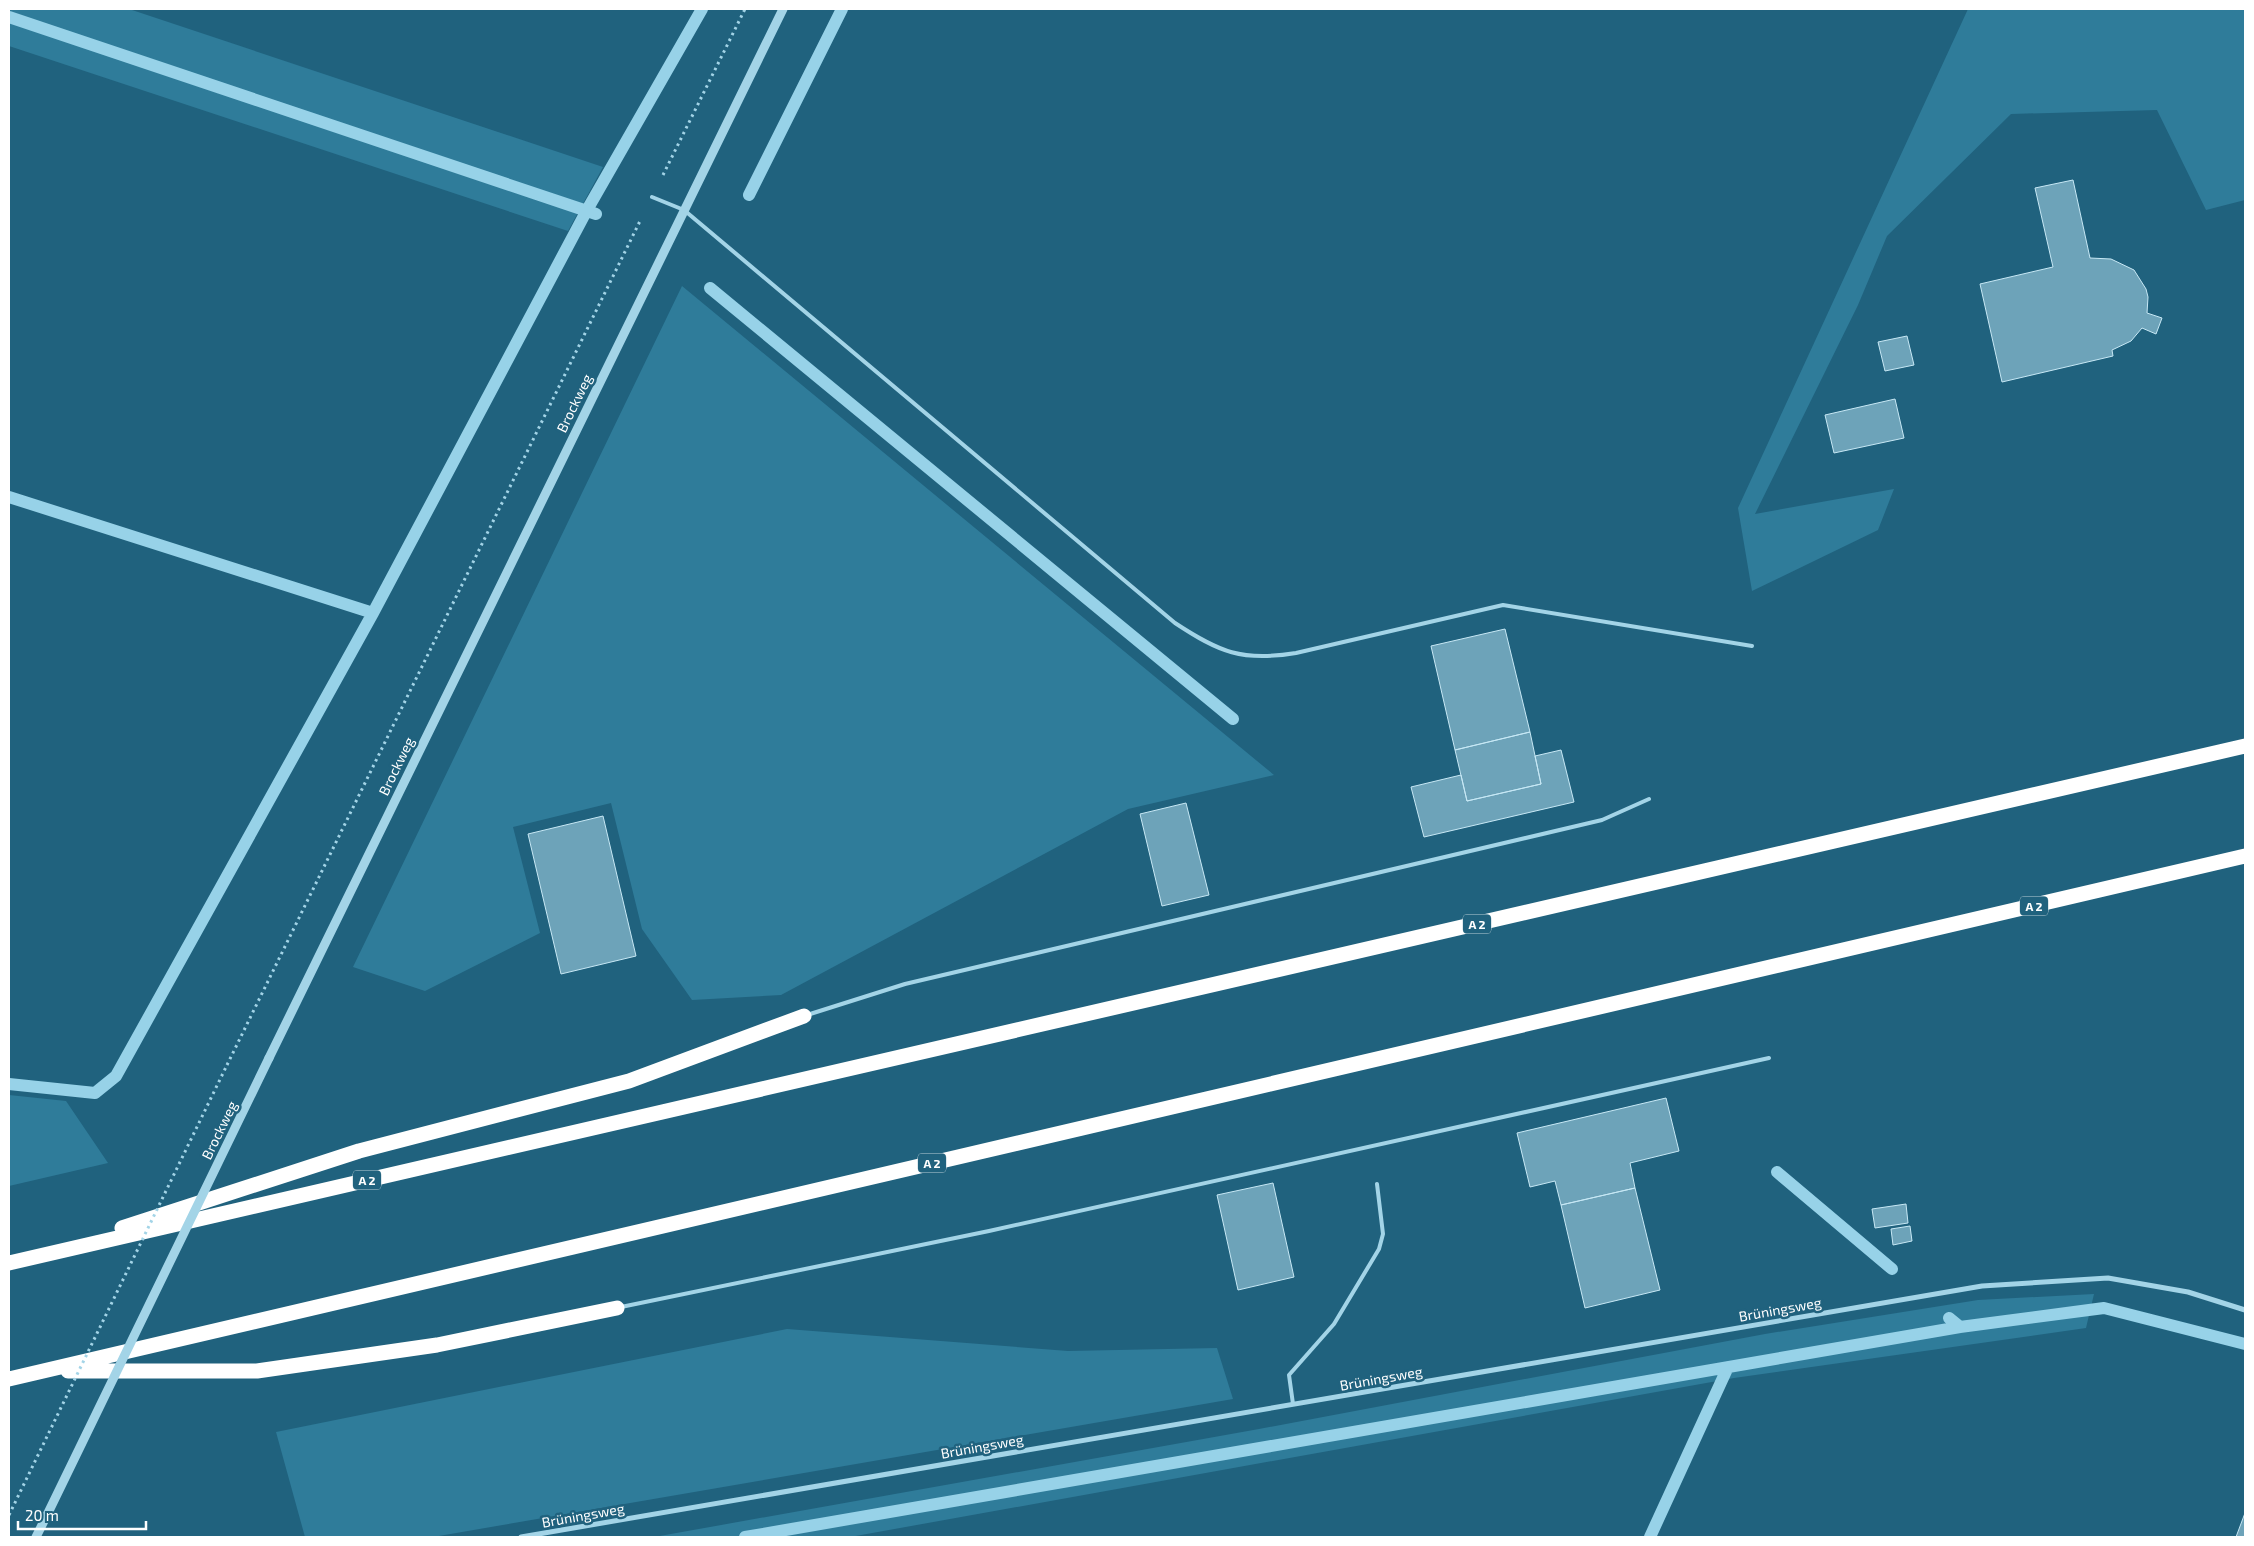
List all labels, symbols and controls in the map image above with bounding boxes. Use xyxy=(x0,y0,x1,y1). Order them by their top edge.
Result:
street label: Brockweg xyxy=(553,371,595,435)
street label: Brockweg xyxy=(375,734,417,798)
road number: A 2 xyxy=(2020,896,2048,916)
road number: A 2 xyxy=(1463,914,1491,934)
street label: Brockweg xyxy=(198,1098,240,1162)
road number: A 2 xyxy=(918,1154,946,1172)
road number: A 2 xyxy=(353,1170,381,1190)
street label: Brüningsweg xyxy=(1737,1293,1823,1325)
street label: Brüningsweg xyxy=(1338,1362,1424,1394)
street label: Brüningsweg xyxy=(939,1430,1025,1462)
scale bar xyxy=(18,1498,145,1530)
street label: Brüningsweg xyxy=(540,1499,626,1531)
text: 20 m xyxy=(25,1506,59,1524)

